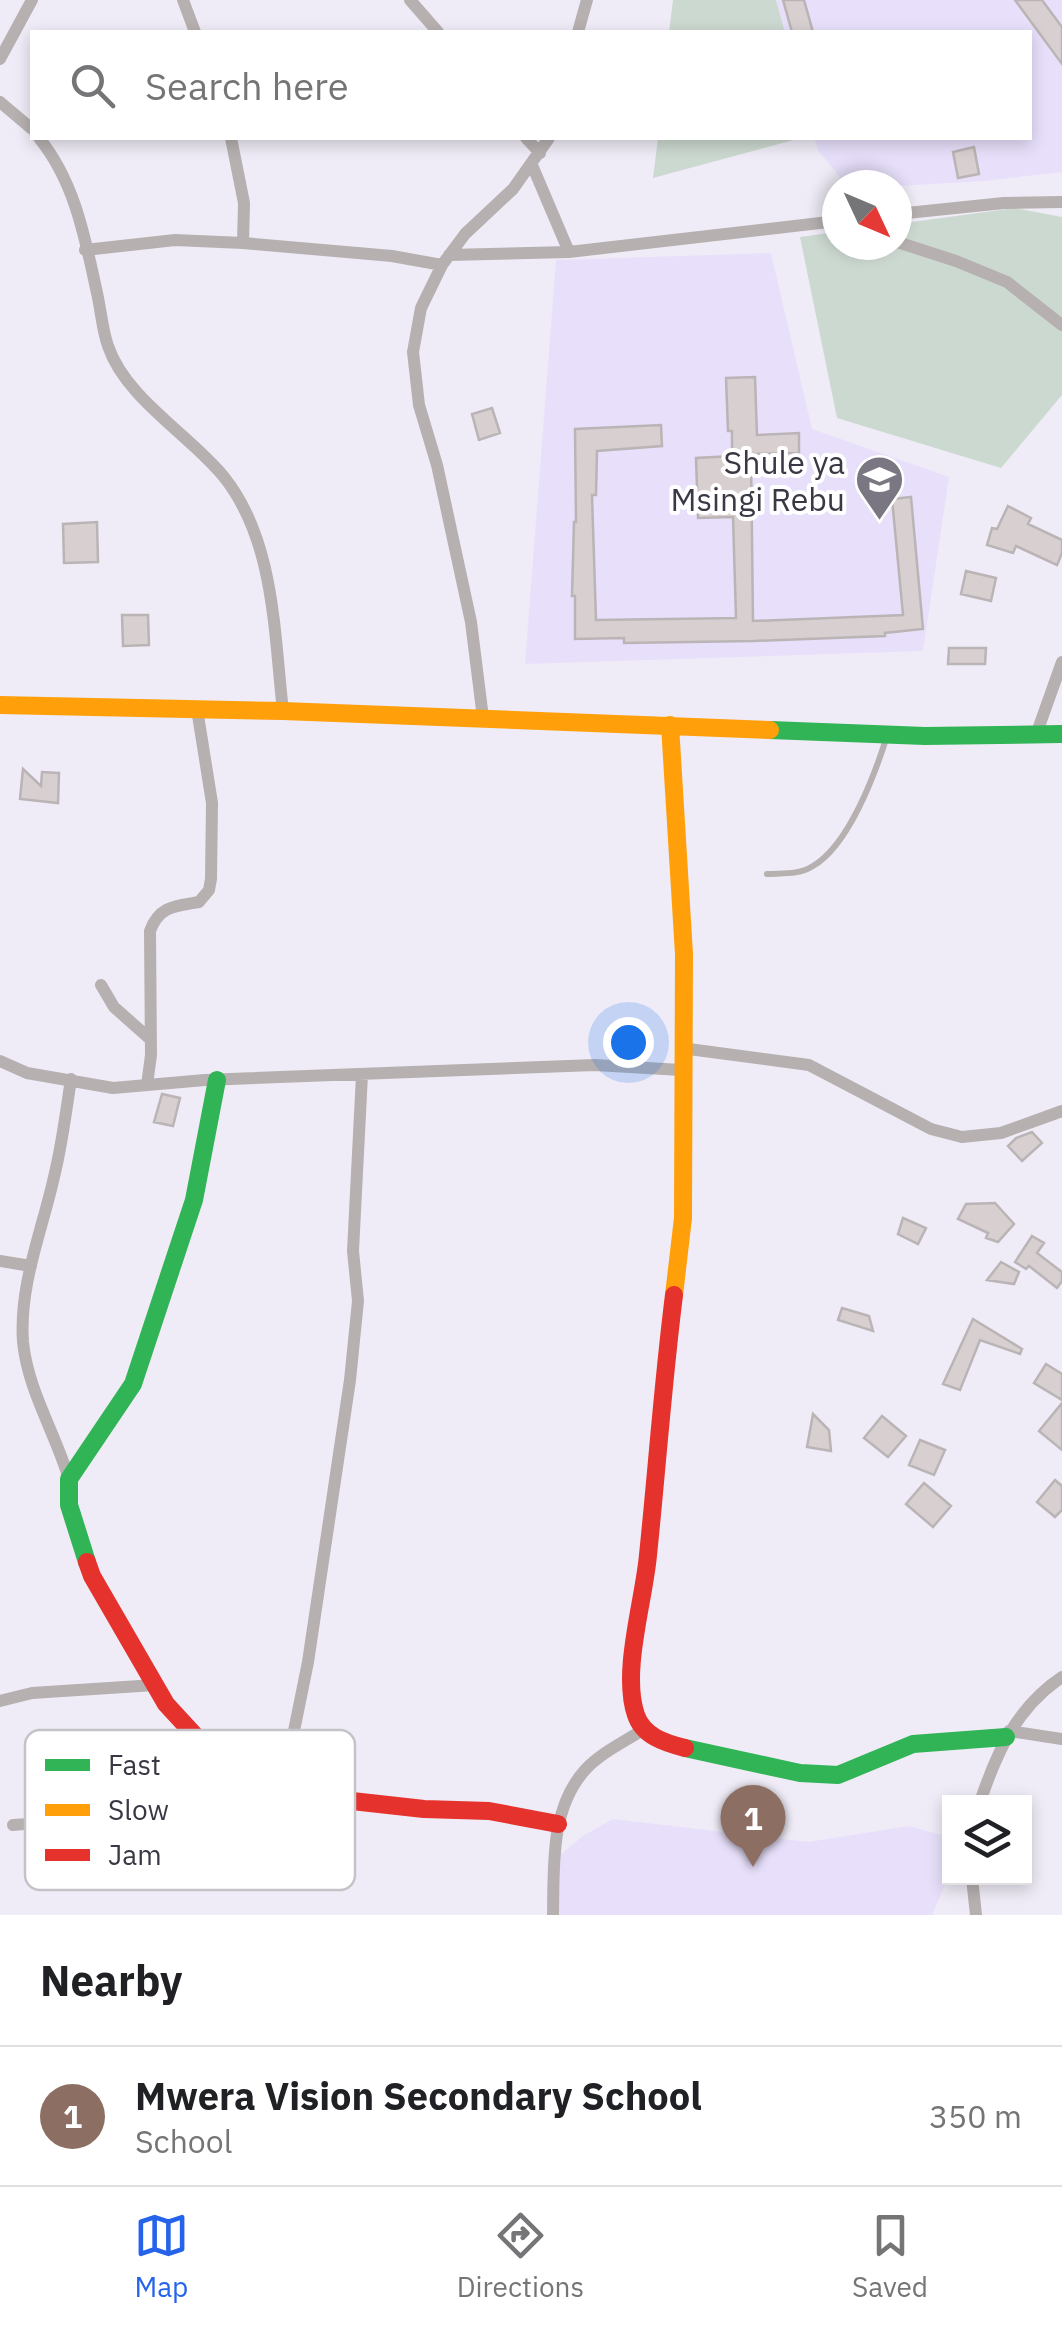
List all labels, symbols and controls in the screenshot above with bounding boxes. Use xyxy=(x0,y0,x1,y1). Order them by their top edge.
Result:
search box xyxy=(30,30,1032,140)
icon: search xyxy=(65,58,120,113)
text: Search here xyxy=(145,61,349,110)
north arrow xyxy=(822,170,912,260)
place label: Shule ya Msingi Rebu xyxy=(671,441,845,520)
school or university icon: Shule ya Msingi Rebu xyxy=(854,454,906,522)
your location xyxy=(603,1017,654,1068)
legend xyxy=(25,1730,355,1890)
text: Fast xyxy=(108,1746,161,1783)
pin: 1 xyxy=(720,1784,786,1867)
text: Slow xyxy=(108,1791,169,1828)
map controls xyxy=(942,1795,1032,1885)
button: layers xyxy=(942,1795,1032,1885)
text: Jam xyxy=(108,1836,162,1873)
text: Nearby xyxy=(40,1953,182,2008)
text: Mwera Vision Secondary School xyxy=(135,2071,702,2120)
text: 1 xyxy=(63,2095,82,2137)
text: 350 m xyxy=(929,2095,1022,2137)
text: School xyxy=(135,2120,232,2162)
tab: Map xyxy=(134,2208,189,2305)
tab: Directions xyxy=(457,2208,584,2305)
tab: Saved xyxy=(852,2208,928,2305)

